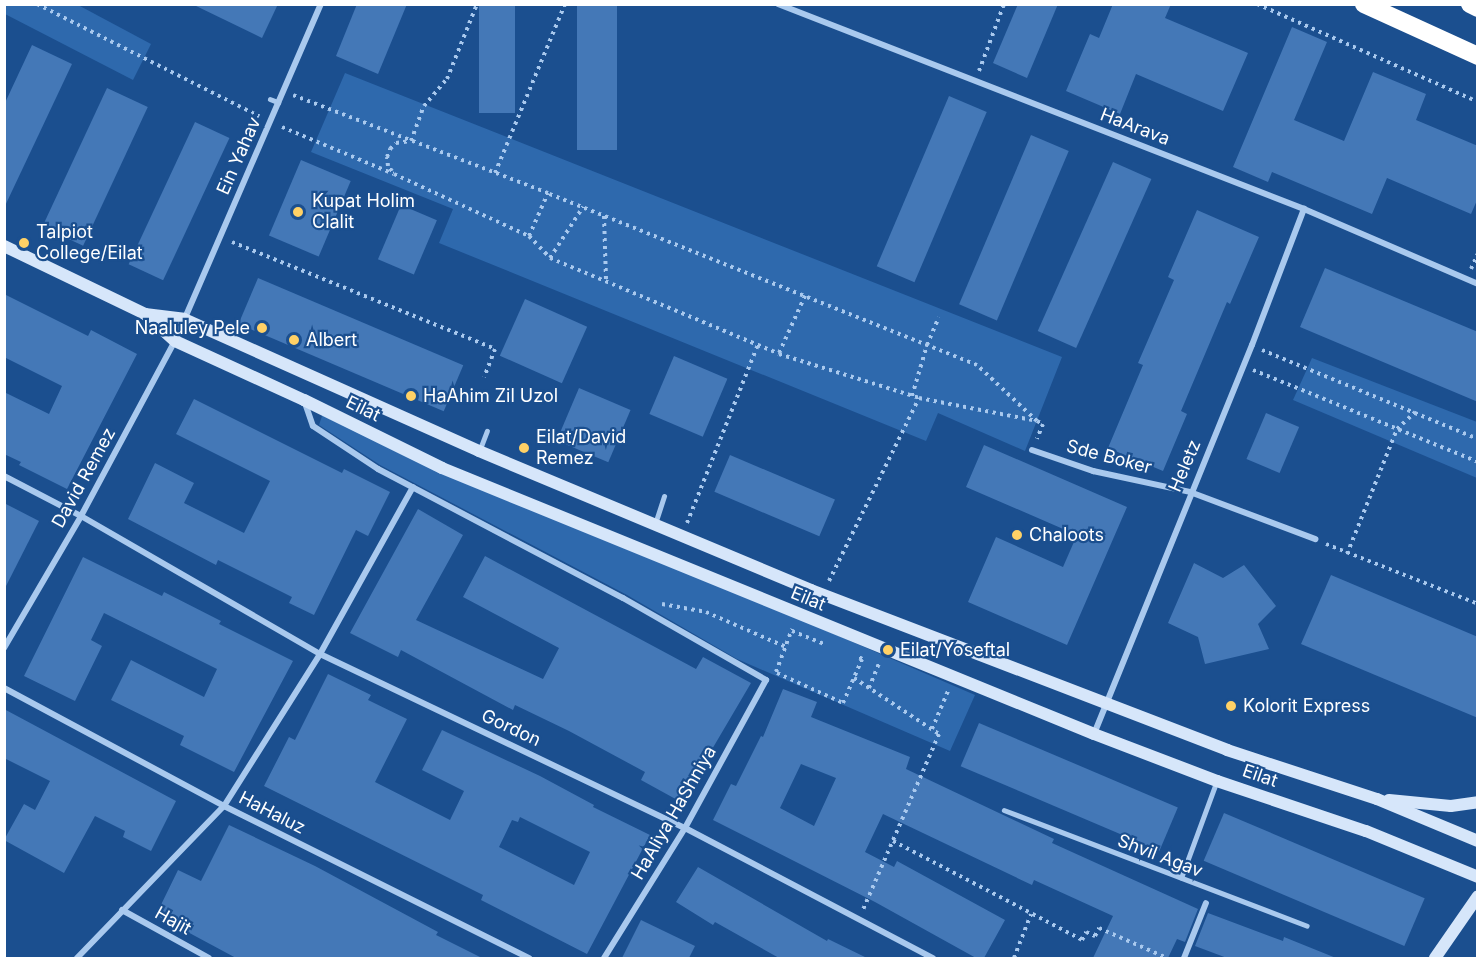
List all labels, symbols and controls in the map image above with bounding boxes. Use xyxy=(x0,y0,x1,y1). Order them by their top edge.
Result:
street label: HaArava xyxy=(1097,104,1173,150)
street label: Ein Yahav xyxy=(212,114,266,198)
place label: Kupat Holim Clalit xyxy=(312,191,415,234)
marker: Kupat Holim Clalit xyxy=(289,203,307,221)
place label: Talpiot College/Eilat xyxy=(36,222,143,264)
marker: Talpiot College/Eilat xyxy=(17,236,31,250)
place label: Naaluley Pele xyxy=(135,317,250,339)
marker: Naaluley Pele xyxy=(255,321,269,335)
place label: Albert xyxy=(306,329,357,351)
marker: Albert xyxy=(287,333,301,347)
place label: HaAhim Zil Uzol xyxy=(423,385,558,407)
marker: HaAhim Zil Uzol xyxy=(404,389,418,403)
street label: Eilat xyxy=(342,392,384,426)
street label: David Remez xyxy=(48,424,120,532)
place label: Eilat/David Remez xyxy=(536,427,626,470)
street label: Sde Boker xyxy=(1064,435,1154,479)
street label: Heletz xyxy=(1164,437,1206,495)
marker: Eilat/David Remez xyxy=(517,441,531,455)
place label: Chaloots xyxy=(1029,524,1104,546)
marker: Chaloots xyxy=(1010,528,1024,542)
street label: Eilat xyxy=(787,582,829,616)
place label: Eilat/Yoseftal xyxy=(900,639,1010,661)
marker: Eilat/Yoseftal xyxy=(881,643,895,657)
place label: Kolorit Express xyxy=(1243,695,1370,717)
marker: Kolorit Express xyxy=(1224,699,1238,713)
street label: Gordon xyxy=(478,705,544,751)
street label: HaAliya HaShniya xyxy=(627,742,721,884)
street label: Eilat xyxy=(1240,760,1280,792)
street label: HaHaluz xyxy=(235,787,309,839)
street label: Shvil Agav xyxy=(1114,830,1206,882)
street label: Hajit xyxy=(151,902,195,940)

